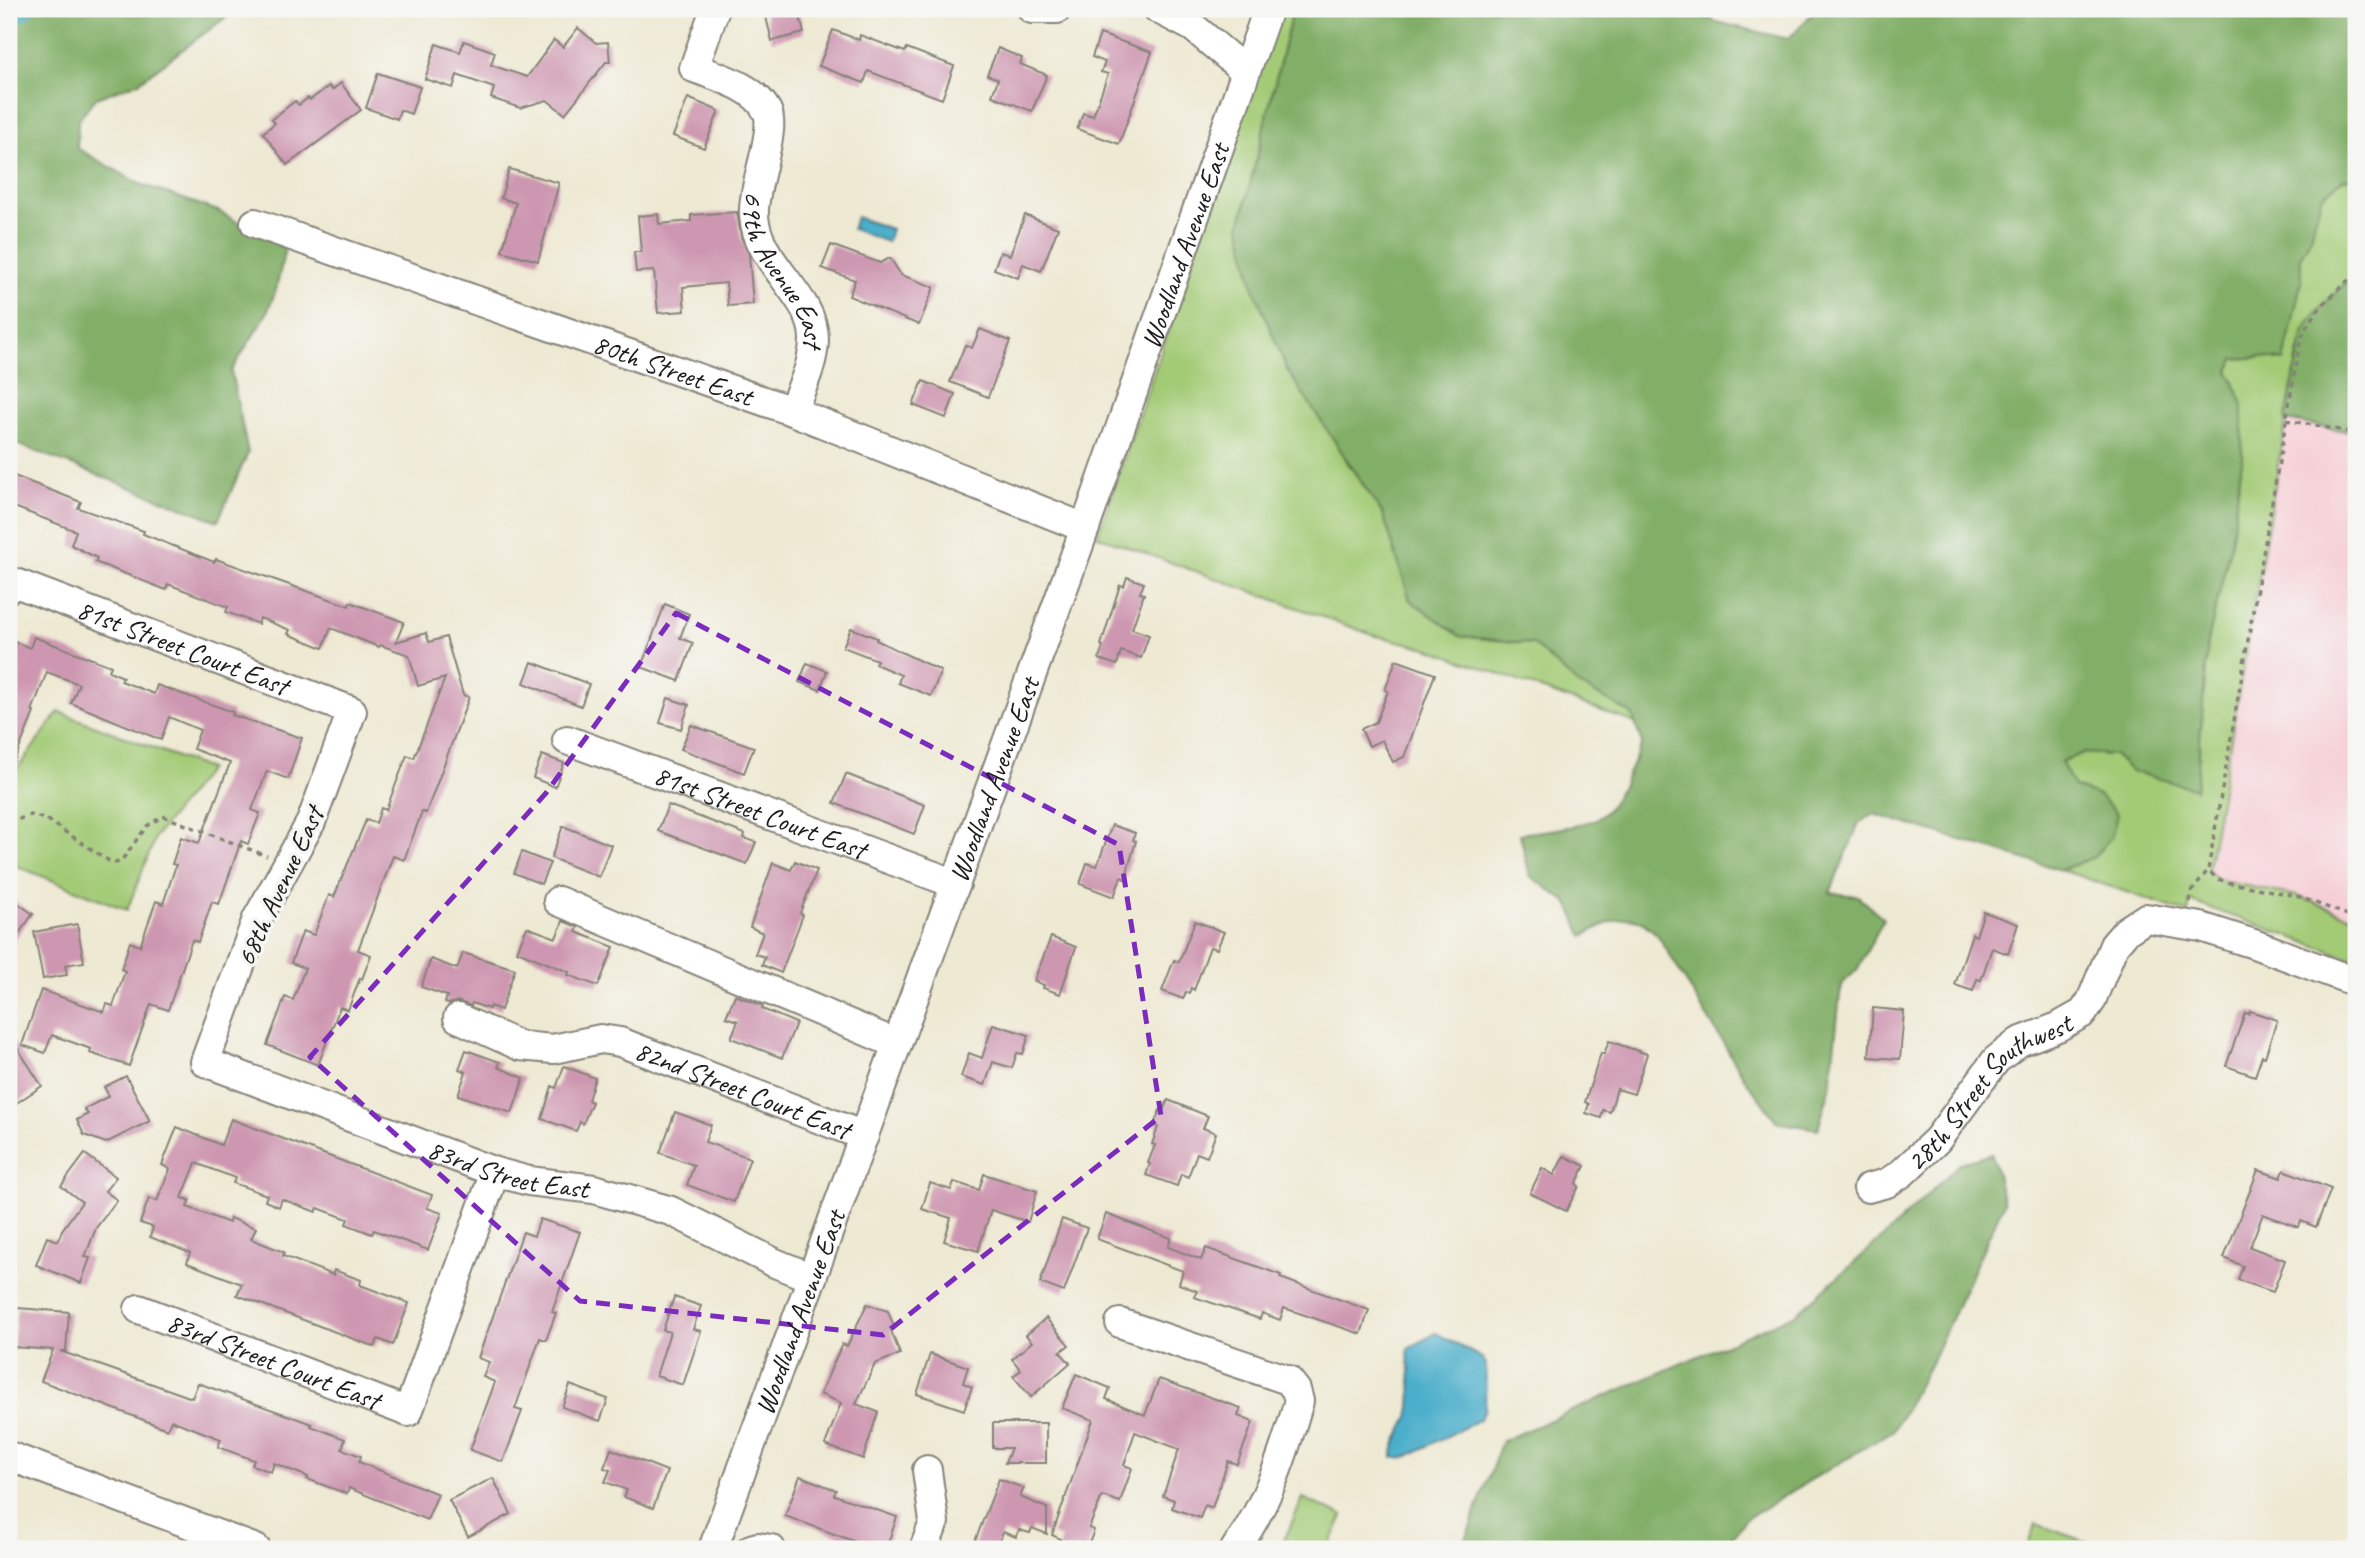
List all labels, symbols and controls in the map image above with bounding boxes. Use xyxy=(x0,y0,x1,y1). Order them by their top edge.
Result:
street label: Woodland Avenue East xyxy=(1133,136,1238,353)
street label: 69th Avenue East xyxy=(736,190,831,352)
street label: 80th Street East xyxy=(589,326,760,415)
street label: 81st Street Court East xyxy=(72,591,296,704)
street label: Woodland Avenue East xyxy=(941,670,1048,887)
street label: 81st Street Court East xyxy=(650,757,874,868)
street label: 68th Avenue East xyxy=(227,798,333,971)
street label: 28th Street Southwest xyxy=(1899,1005,2080,1178)
street label: 82nd Street Court East xyxy=(630,1033,858,1148)
street label: 83rd Street East xyxy=(423,1131,593,1207)
street label: Woodland Avenue East xyxy=(747,1203,854,1419)
street label: 83rd Street Court East xyxy=(162,1304,388,1419)

